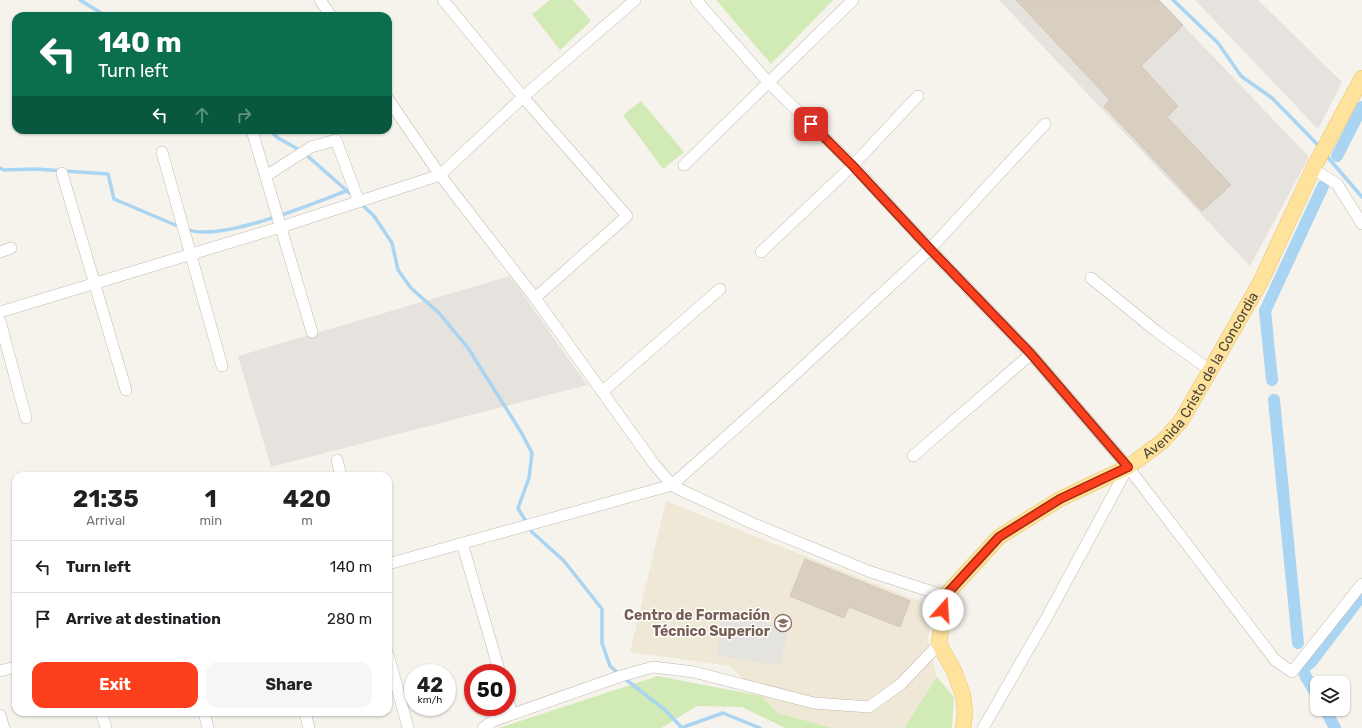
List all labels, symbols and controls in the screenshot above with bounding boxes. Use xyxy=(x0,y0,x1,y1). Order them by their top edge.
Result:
text: 140 m xyxy=(98,26,182,59)
icon: left xyxy=(32,28,84,80)
text: Turn left xyxy=(98,60,168,82)
icon: left xyxy=(149,104,171,126)
icon: ahead xyxy=(191,104,213,126)
icon: right xyxy=(233,104,255,126)
pin xyxy=(794,107,828,141)
icon: arrive xyxy=(800,113,822,135)
street label: Avenida Cristo de la Concordia xyxy=(1139,289,1262,462)
text: 21:35 xyxy=(73,485,139,513)
text: 1 xyxy=(205,485,217,513)
text: 420 xyxy=(283,485,331,513)
text: Arrival xyxy=(86,513,125,528)
text: min xyxy=(199,513,222,528)
text: m xyxy=(301,513,313,528)
icon: left xyxy=(32,556,54,578)
text: Turn left xyxy=(66,558,131,576)
text: 140 m xyxy=(330,558,372,576)
position arrow xyxy=(922,589,964,631)
place label: Centro de Formación Técnico Superior xyxy=(624,607,771,640)
icon: arrive xyxy=(32,608,54,630)
text: Arrive at destination xyxy=(66,610,221,628)
text: 280 m xyxy=(327,610,372,628)
school or university icon: Centro de Formación Técnico Superior xyxy=(773,613,793,633)
button: Exit xyxy=(32,662,198,708)
button: Share xyxy=(206,662,372,708)
speed limit sign: 50 xyxy=(464,664,516,716)
text: 42 xyxy=(417,673,443,697)
map controls xyxy=(1310,676,1350,716)
button: layers xyxy=(1310,676,1350,716)
text: km/h xyxy=(418,694,442,706)

